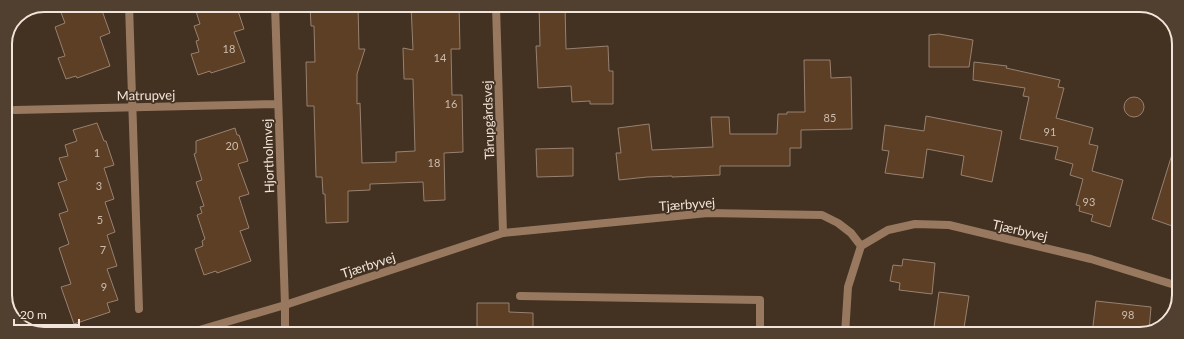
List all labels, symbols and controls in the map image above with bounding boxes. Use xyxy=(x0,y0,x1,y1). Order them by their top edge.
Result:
house number: 18 xyxy=(223,42,235,55)
house number: 14 xyxy=(434,51,447,64)
street label: Tårupgårdsvej xyxy=(479,80,497,160)
street label: Matrupvej xyxy=(117,86,175,104)
house number: 16 xyxy=(445,97,457,110)
house number: 85 xyxy=(824,111,836,124)
street label: Hjortholmvej xyxy=(259,119,277,193)
house number: 91 xyxy=(1044,125,1056,138)
house number: 20 xyxy=(226,139,239,152)
house number: 1 xyxy=(94,146,100,159)
house number: 18 xyxy=(428,156,440,169)
house number: 3 xyxy=(96,179,102,192)
street label: Tjærbyvej xyxy=(658,194,716,214)
house number: 93 xyxy=(1083,195,1095,208)
house number: 5 xyxy=(97,213,103,226)
street label: Tjærbyvej xyxy=(991,216,1049,244)
house number: 7 xyxy=(100,243,106,256)
street label: Tjærbyvej xyxy=(339,249,397,281)
house number: 9 xyxy=(101,280,107,293)
scale bar xyxy=(14,301,79,327)
text: 20 m xyxy=(20,307,47,322)
house number: 98 xyxy=(1122,308,1134,321)

